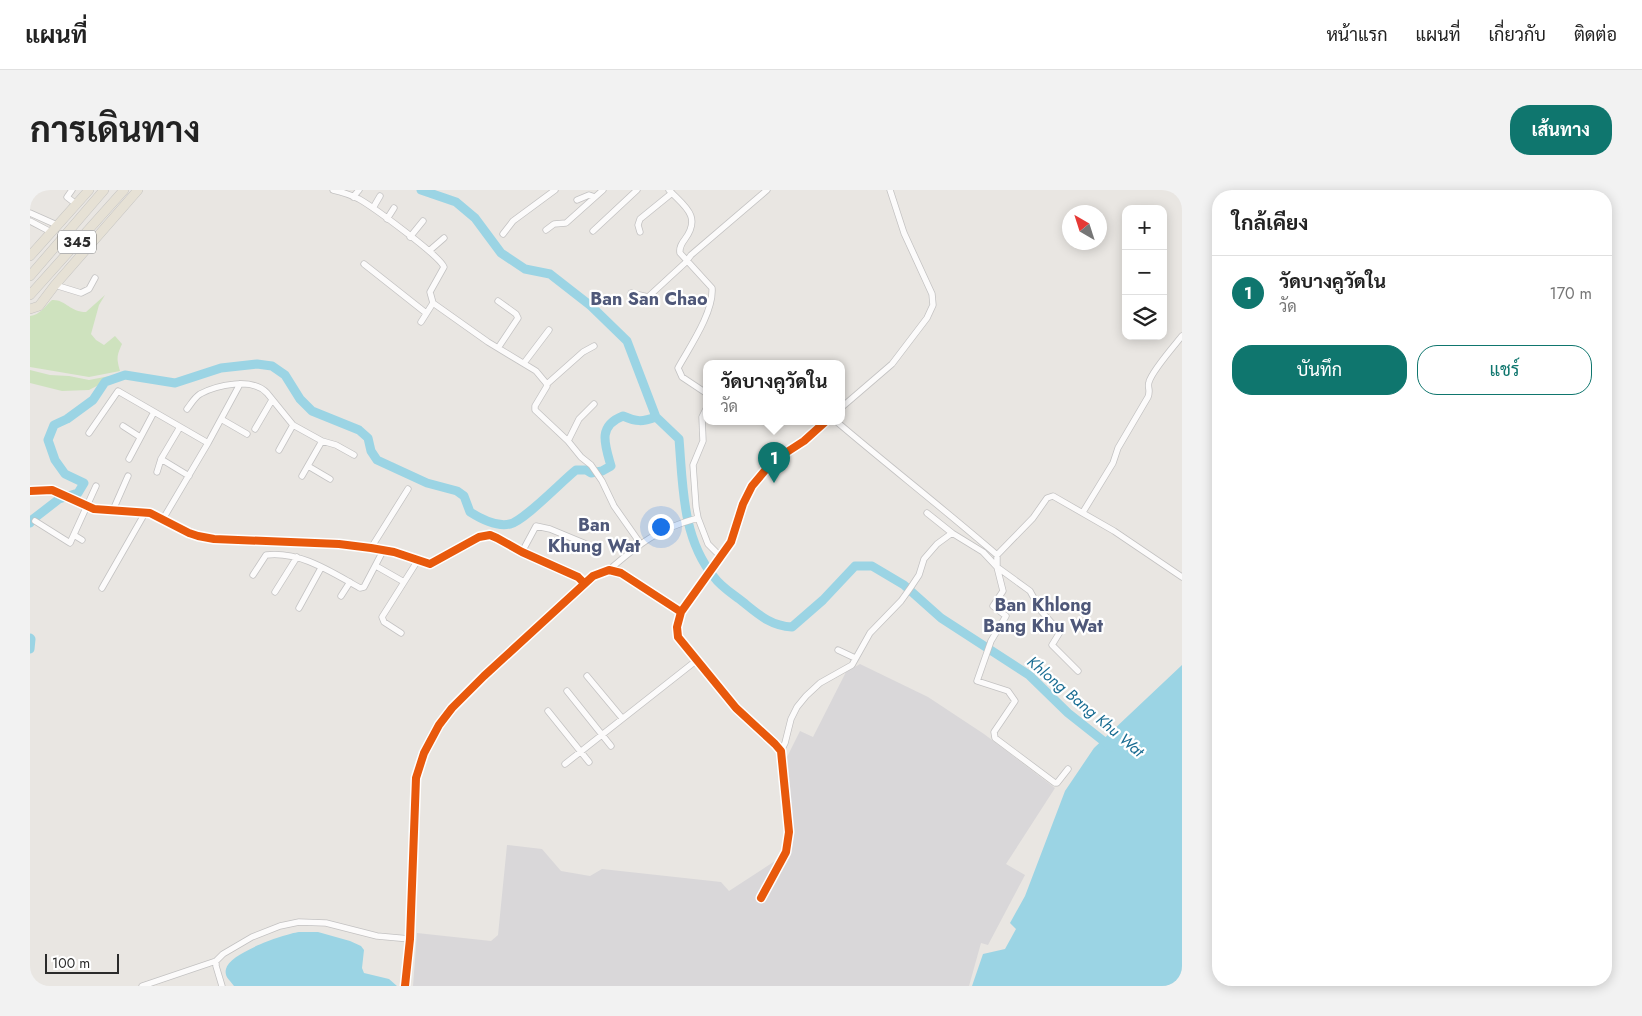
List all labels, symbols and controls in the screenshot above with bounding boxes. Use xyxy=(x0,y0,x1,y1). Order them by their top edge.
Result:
text: แผนที่ xyxy=(25,17,87,52)
text: หน้าแรก xyxy=(1326,22,1388,48)
text: แผนที่ xyxy=(1416,22,1460,48)
text: เกี่ยวกับ xyxy=(1488,22,1546,48)
text: ติดต่อ xyxy=(1574,22,1617,48)
text: การเดินทาง xyxy=(30,105,200,155)
button: เส้นทาง xyxy=(1510,105,1612,155)
north arrow xyxy=(1062,205,1107,250)
map controls xyxy=(1122,205,1167,340)
button: + xyxy=(1122,205,1167,250)
text: ใกล้เคียง xyxy=(1232,208,1308,238)
road number: 345 xyxy=(58,231,96,254)
button: − xyxy=(1122,250,1167,295)
text: วัดบางคูวัดใน xyxy=(1279,268,1386,295)
text: 1 xyxy=(1244,282,1252,305)
text: 170 m xyxy=(1550,282,1592,305)
district label: Ban San Chao xyxy=(590,286,708,312)
button: layers xyxy=(1122,295,1167,340)
text: วัด xyxy=(1279,295,1297,318)
button: บันทึก xyxy=(1232,345,1407,395)
button: แชร์ xyxy=(1417,345,1592,395)
popup xyxy=(703,360,845,425)
text: วัดบางคูวัดใน xyxy=(720,368,828,395)
text: วัด xyxy=(720,395,738,418)
pin: 1 xyxy=(758,442,790,483)
district label: Ban Khung Wat xyxy=(548,512,641,559)
your location xyxy=(648,514,674,540)
district label: Ban Khlong Bang Khu Wat xyxy=(983,592,1103,639)
water label: Khlong Bang Khu Wat xyxy=(1022,651,1150,763)
scale bar xyxy=(45,951,119,974)
text: 100 m xyxy=(52,953,90,973)

